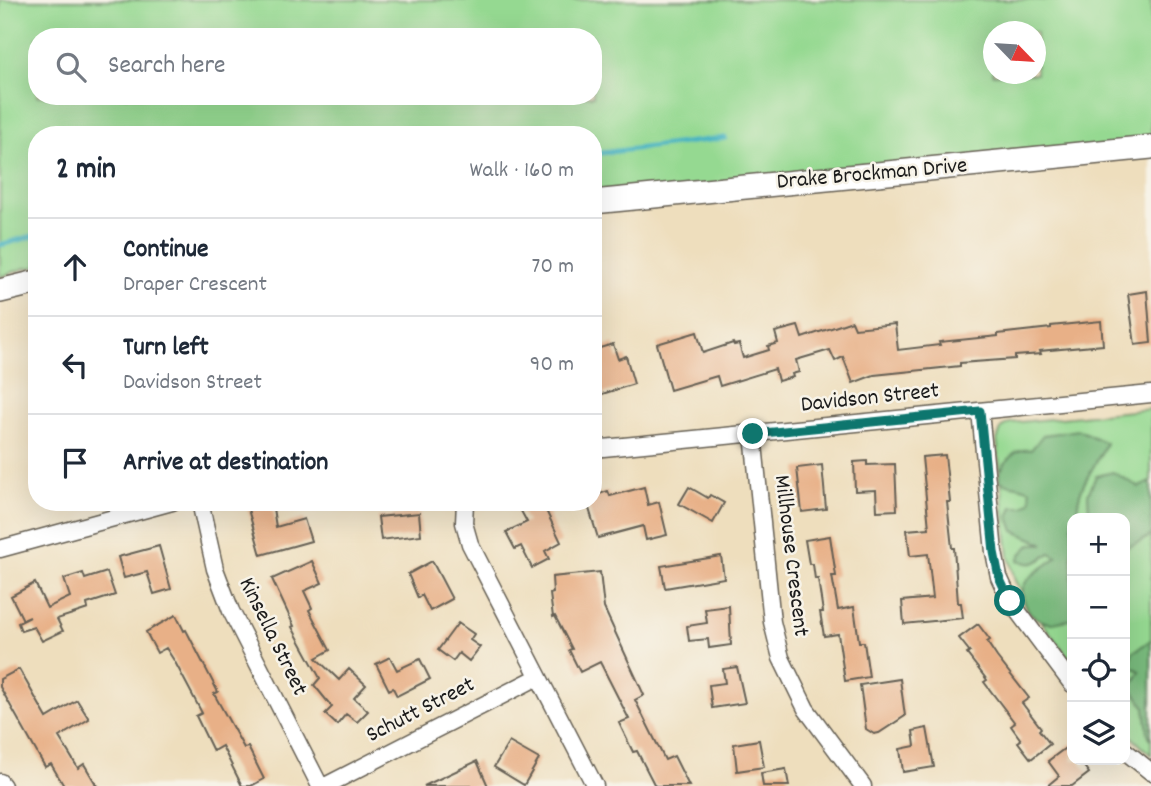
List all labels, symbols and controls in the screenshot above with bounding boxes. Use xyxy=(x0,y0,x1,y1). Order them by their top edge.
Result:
north arrow xyxy=(983,21,1046,84)
search box xyxy=(28,28,602,105)
icon: search xyxy=(52,48,90,86)
text: Search here xyxy=(108,48,226,85)
text: 2 min xyxy=(56,150,116,193)
street label: Drake Brockman Drive xyxy=(775,150,969,200)
text: Walk · 160 m xyxy=(469,155,574,188)
text: Continue xyxy=(123,232,208,269)
icon: ahead xyxy=(56,248,94,286)
text: 70 m xyxy=(532,251,574,284)
text: Draper Crescent xyxy=(123,269,267,302)
text: Turn left xyxy=(123,330,209,367)
icon: left xyxy=(56,346,94,384)
text: 90 m xyxy=(530,349,574,382)
text: Davidson Street xyxy=(123,367,262,400)
street label: Davidson Street xyxy=(799,375,941,423)
route end xyxy=(737,418,768,449)
icon: arrive xyxy=(56,444,94,482)
text: Arrive at destination xyxy=(123,445,328,482)
street label: Millhouse Crescent xyxy=(764,473,816,639)
map controls xyxy=(1067,513,1130,765)
button: + xyxy=(1067,513,1130,576)
street label: Kinsella Street xyxy=(229,572,315,702)
button: − xyxy=(1067,576,1130,639)
route start xyxy=(994,585,1025,616)
button: locate xyxy=(1067,639,1130,702)
street label: Schutt Street xyxy=(361,670,481,752)
button: layers xyxy=(1067,702,1130,765)

